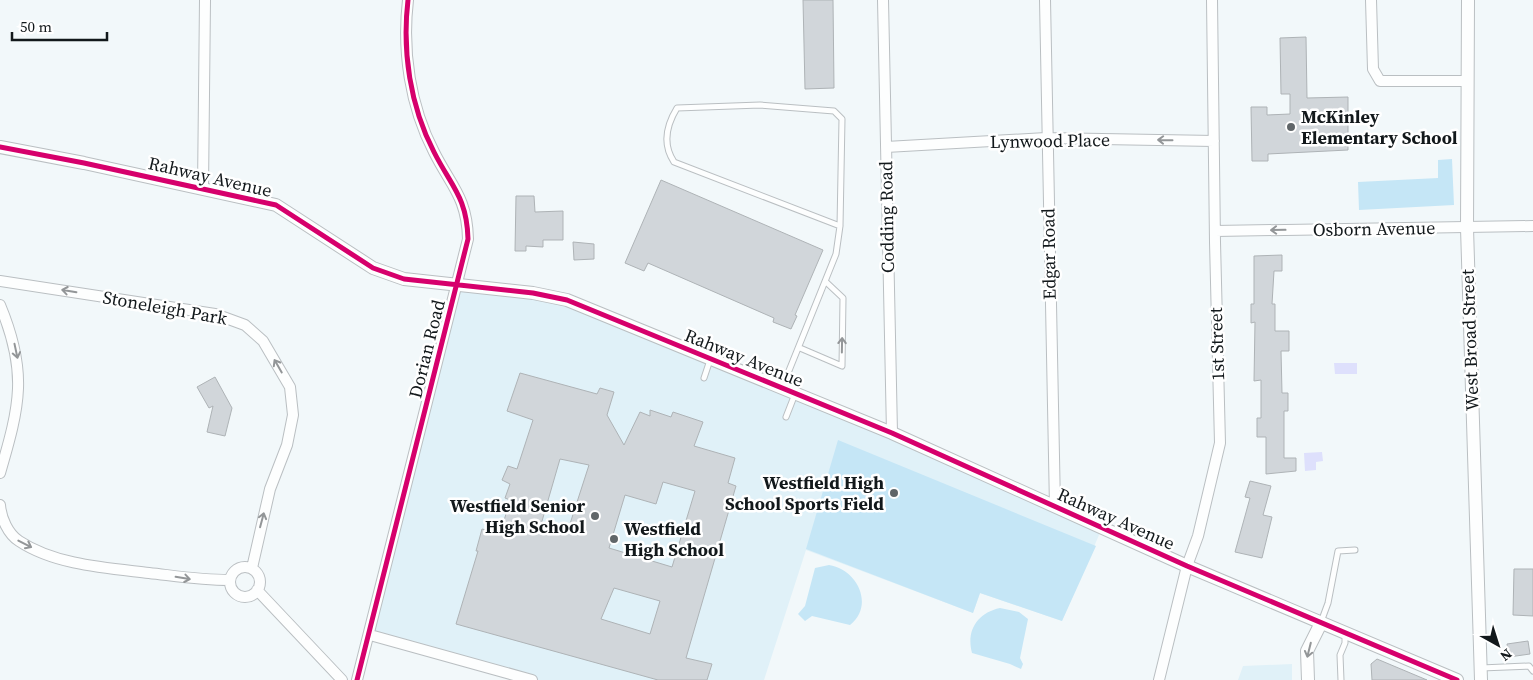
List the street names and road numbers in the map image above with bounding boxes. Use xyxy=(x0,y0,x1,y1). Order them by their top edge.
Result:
street label: Lynwood Place xyxy=(990,127,1110,154)
street label: Rahway Avenue xyxy=(146,150,274,203)
street label: Codding Road xyxy=(873,161,900,273)
street label: Edgar Road xyxy=(1035,208,1062,300)
street label: Osborn Avenue xyxy=(1313,215,1435,242)
street label: West Broad Street xyxy=(1455,269,1484,411)
street label: Stoneleigh Park xyxy=(101,284,229,331)
street label: Dorian Road xyxy=(402,297,451,401)
street label: 1st Street xyxy=(1203,307,1230,381)
street label: Rahway Avenue xyxy=(681,322,807,393)
street label: Rahway Avenue xyxy=(1054,481,1179,556)

